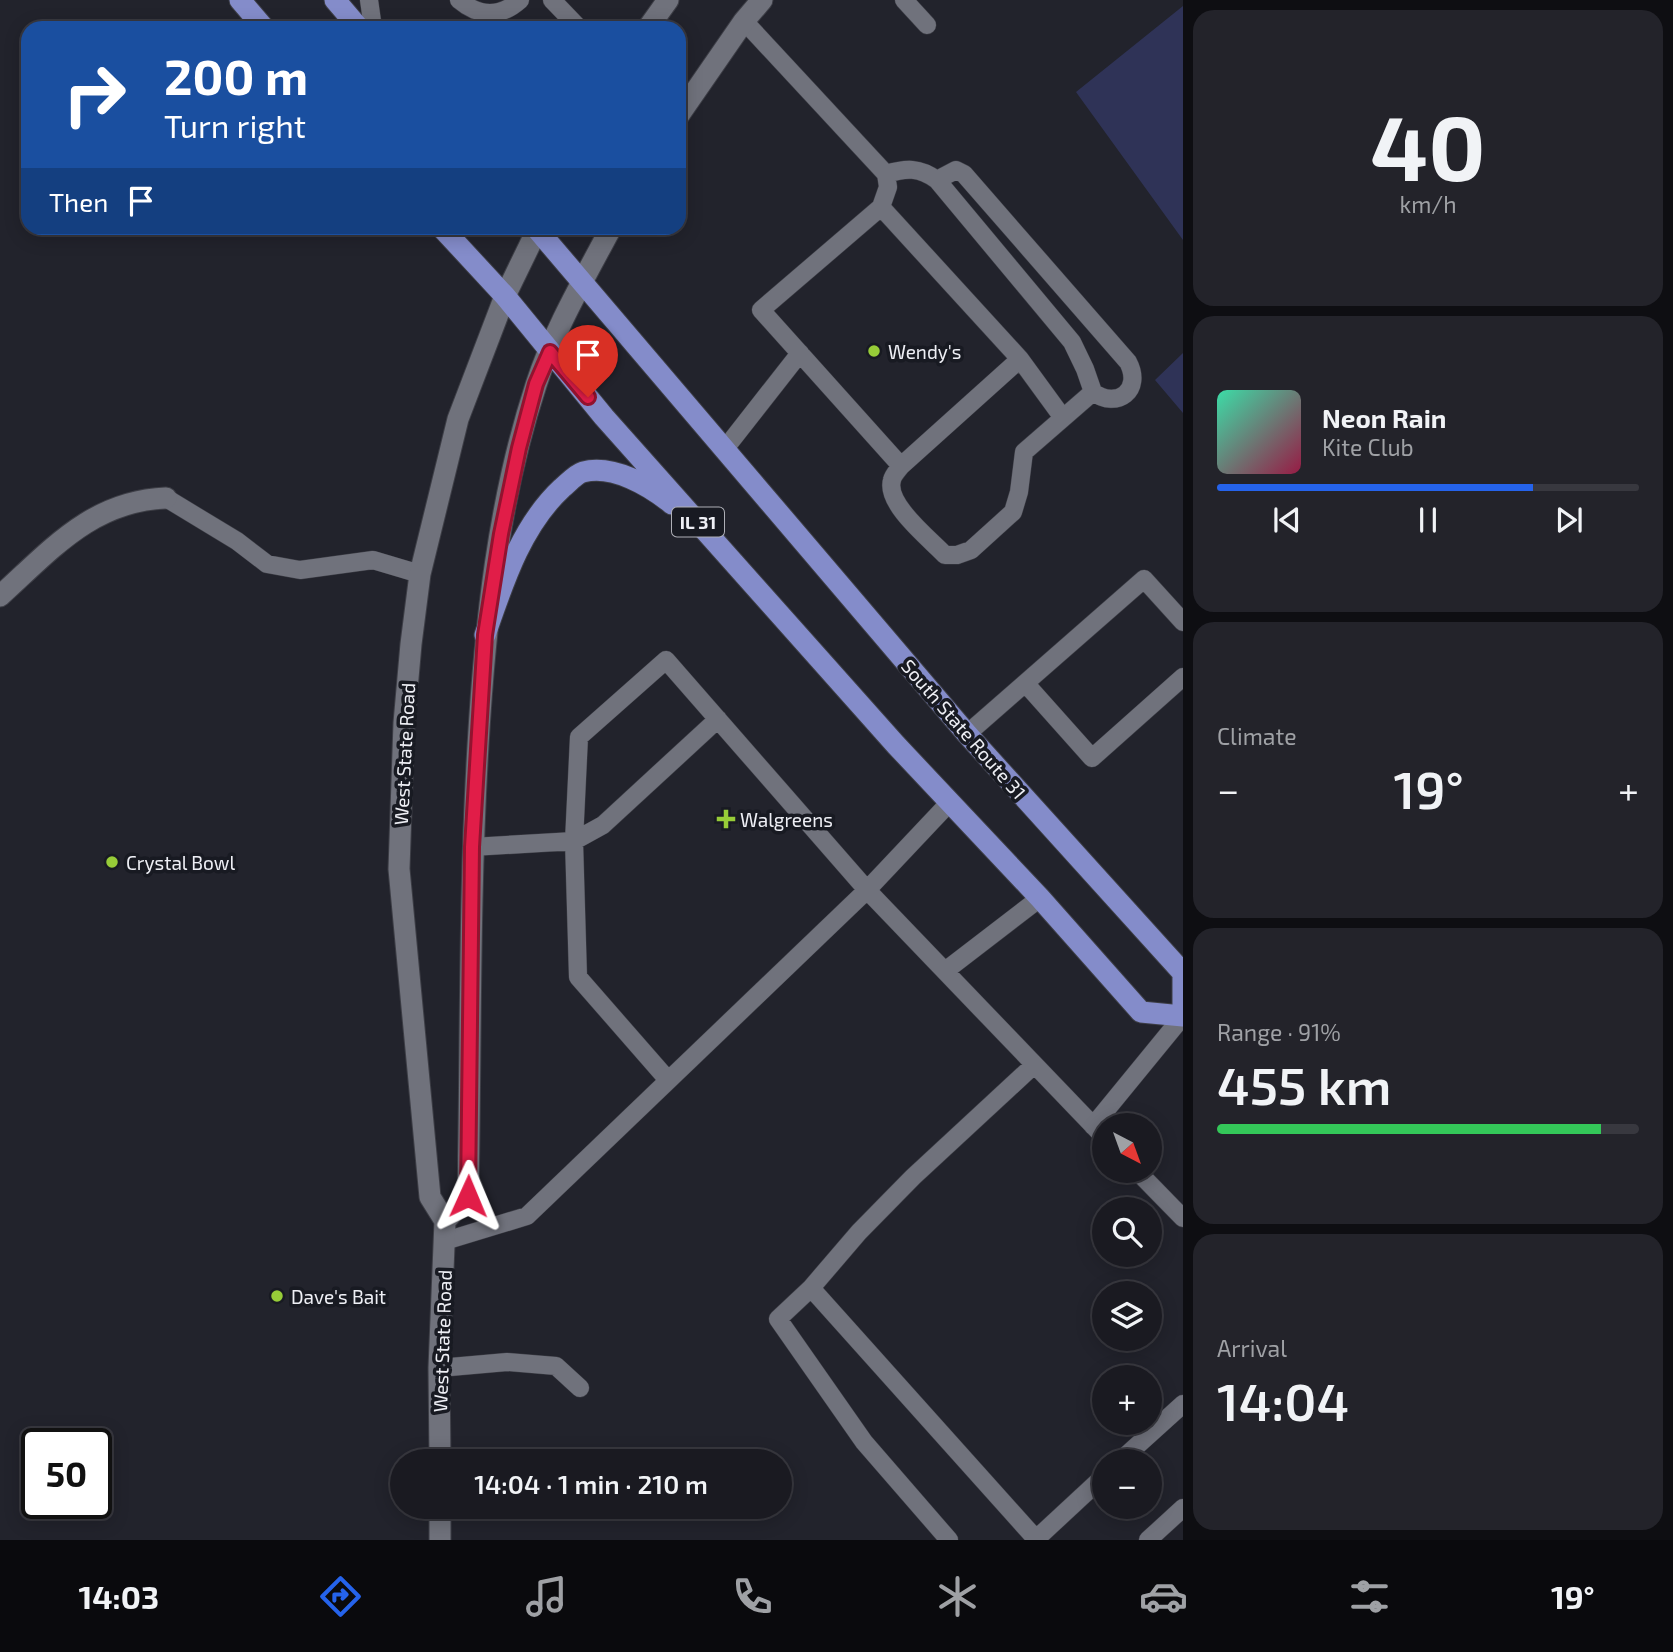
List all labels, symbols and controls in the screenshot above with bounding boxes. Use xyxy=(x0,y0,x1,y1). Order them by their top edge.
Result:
text: 200 m xyxy=(164,46,308,105)
icon: right xyxy=(49,49,140,140)
text: 40 xyxy=(1370,90,1486,199)
text: Turn right xyxy=(164,106,306,144)
icon: arrive xyxy=(122,182,160,220)
text: Then xyxy=(49,186,108,217)
text: km/h xyxy=(1399,190,1457,218)
pin xyxy=(558,325,618,397)
icon: arrive xyxy=(569,336,607,374)
place label: Wendy's xyxy=(888,340,961,363)
marker: Wendy's xyxy=(866,343,882,359)
text: Neon Rain xyxy=(1322,402,1446,433)
text: Kite Club xyxy=(1322,433,1414,461)
icon: previous xyxy=(1268,501,1306,539)
icon: pause xyxy=(1409,501,1447,539)
icon: next xyxy=(1550,501,1588,539)
road number: IL 31 xyxy=(672,508,724,536)
street label: South State Route 31 xyxy=(897,654,1031,804)
street label: West State Road xyxy=(389,682,419,826)
text: Climate xyxy=(1217,722,1297,750)
text: 19° xyxy=(1393,757,1464,819)
text: − xyxy=(1217,766,1239,812)
text: + xyxy=(1618,766,1639,812)
place label: Walgreens xyxy=(740,808,833,831)
marker: Walgreens xyxy=(718,811,734,827)
place label: Crystal Bowl xyxy=(126,851,235,874)
marker: Crystal Bowl xyxy=(104,854,120,870)
text: Range · 91% xyxy=(1217,1018,1341,1046)
text: 455 km xyxy=(1217,1053,1391,1115)
north arrow xyxy=(1092,1113,1162,1183)
map controls xyxy=(1092,1113,1162,1519)
position arrow xyxy=(431,1159,505,1233)
button: search xyxy=(1092,1197,1162,1267)
street label: West State Road xyxy=(428,1269,456,1413)
button: layers xyxy=(1092,1281,1162,1351)
place label: Dave's Bait xyxy=(291,1285,386,1308)
marker: Dave's Bait xyxy=(269,1288,285,1304)
text: Arrival xyxy=(1217,1334,1287,1362)
button: + xyxy=(1092,1365,1162,1435)
text: 14:04 xyxy=(1217,1369,1349,1431)
speed limit sign: 50 xyxy=(21,1428,112,1519)
button: − xyxy=(1092,1449,1162,1519)
text: 14:04 · 1 min · 210 m xyxy=(474,1468,708,1499)
icon: directions xyxy=(316,1572,365,1621)
icon: music xyxy=(522,1572,571,1621)
icon: phone xyxy=(728,1572,777,1621)
icon: climate xyxy=(933,1572,982,1621)
icon: car xyxy=(1139,1572,1188,1621)
icon: filters xyxy=(1345,1572,1394,1621)
text: 14:03 xyxy=(78,1577,159,1615)
text: 19° xyxy=(1551,1577,1595,1615)

